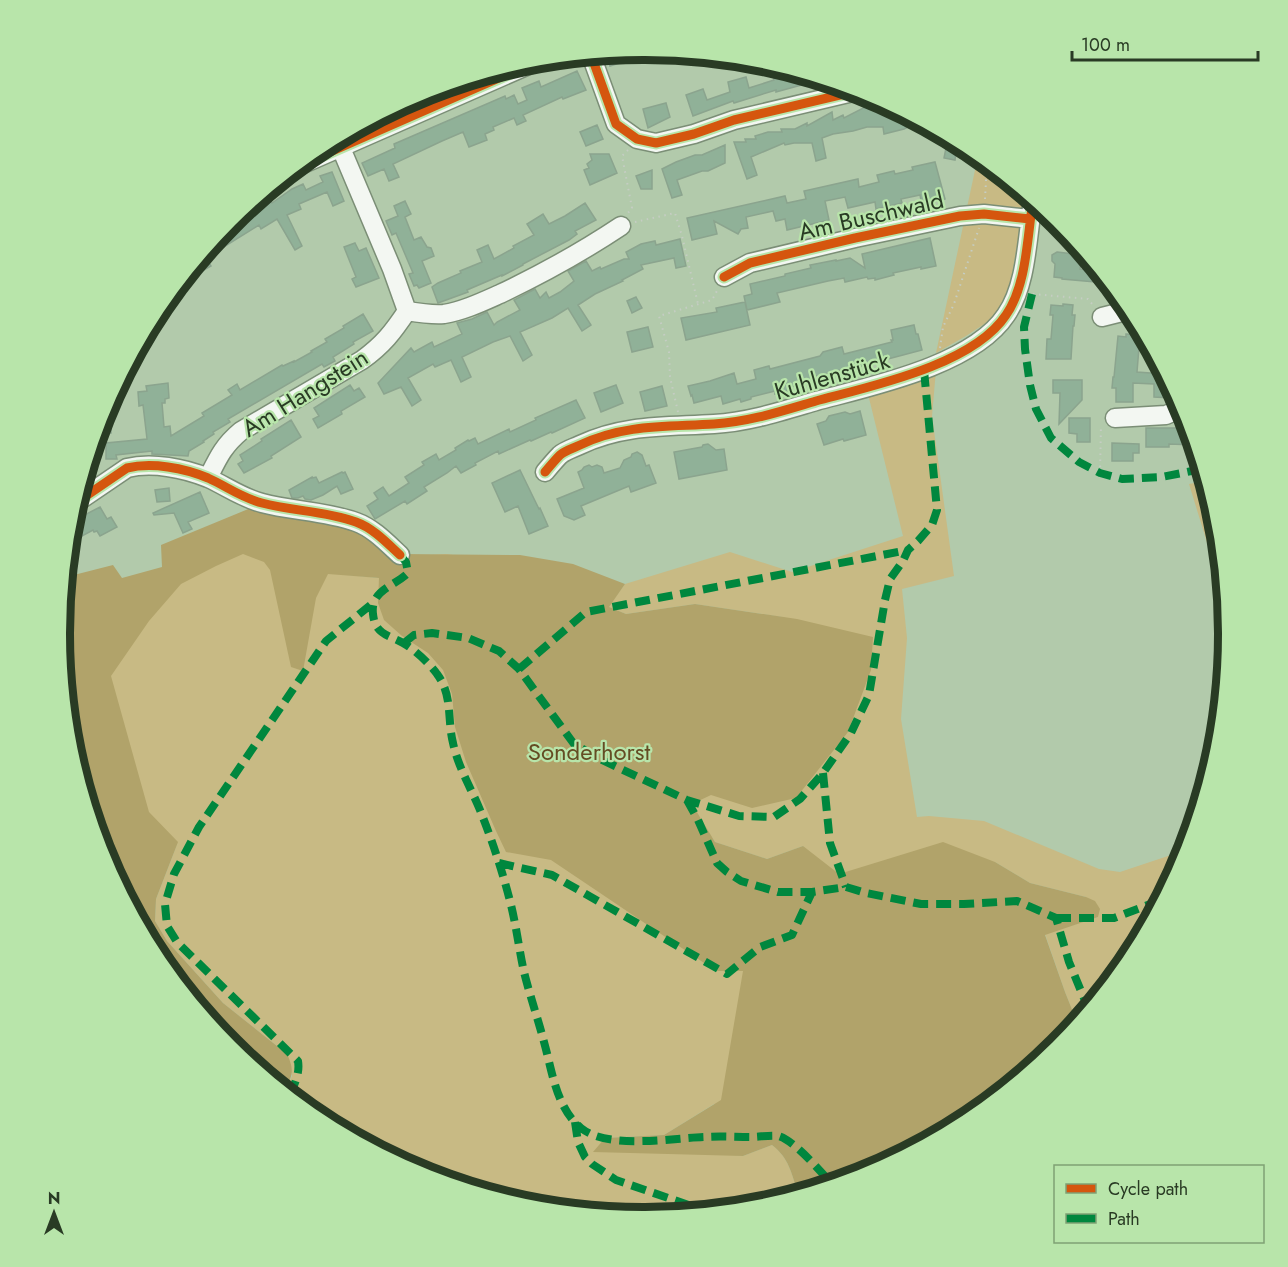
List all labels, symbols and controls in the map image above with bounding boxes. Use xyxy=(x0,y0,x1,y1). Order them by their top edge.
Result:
scale bar xyxy=(1072,24,1258,62)
text: 100 m xyxy=(1081,32,1130,58)
street label: Am Buschwald xyxy=(795,182,947,249)
street label: Am Hangstein xyxy=(235,340,375,445)
street label: Kuhlenstück xyxy=(770,342,894,409)
park label: Sonderhorst xyxy=(528,734,650,769)
legend xyxy=(1054,1165,1264,1243)
text: Cycle path xyxy=(1108,1176,1188,1202)
north arrow xyxy=(24,1183,84,1243)
text: N xyxy=(48,1187,60,1210)
text: Path xyxy=(1108,1206,1140,1232)

